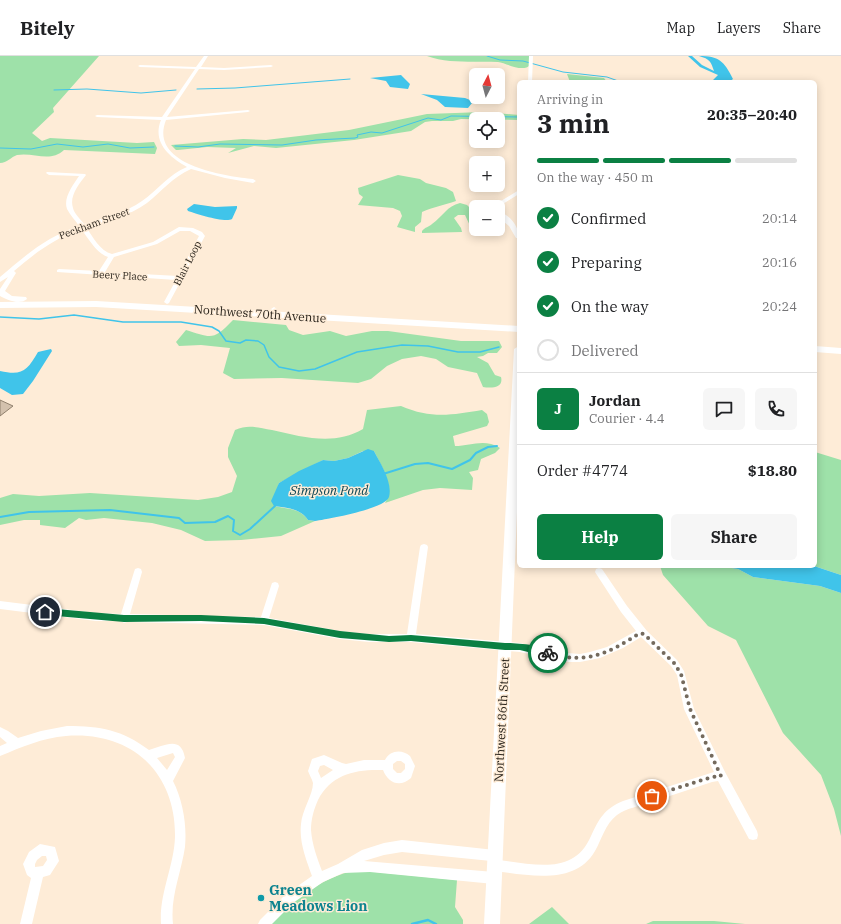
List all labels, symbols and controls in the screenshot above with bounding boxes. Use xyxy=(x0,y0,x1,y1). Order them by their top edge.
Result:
text: Bitely xyxy=(20,16,75,40)
text: Map xyxy=(667,19,695,37)
text: Layers xyxy=(717,19,761,37)
text: Share xyxy=(783,19,821,37)
north arrow xyxy=(469,68,505,104)
map controls xyxy=(469,68,505,236)
text: Arriving in xyxy=(537,91,603,108)
text: 20:35–20:40 xyxy=(707,105,797,124)
text: 3 min xyxy=(537,106,610,140)
button: locate xyxy=(469,112,505,148)
button: + xyxy=(469,156,505,192)
text: On the way · 450 m xyxy=(537,169,653,186)
button: − xyxy=(469,200,505,236)
street label: Peckham Street xyxy=(57,205,132,242)
icon: check xyxy=(537,207,559,229)
text: Confirmed xyxy=(571,209,646,228)
text: 20:14 xyxy=(762,210,797,227)
street label: Blair Loop xyxy=(171,239,204,288)
icon: check xyxy=(537,251,559,273)
text: Preparing xyxy=(571,253,642,272)
text: 20:16 xyxy=(762,254,797,271)
street label: Beery Place xyxy=(92,268,148,283)
icon: check xyxy=(537,295,559,317)
text: On the way xyxy=(571,297,649,316)
text: 20:24 xyxy=(762,298,797,315)
street label: Northwest 70th Avenue xyxy=(193,301,327,326)
text: Delivered xyxy=(571,341,639,360)
button: chat xyxy=(703,388,745,430)
button: phone xyxy=(755,388,797,430)
text: Jordan xyxy=(589,391,641,410)
text: J xyxy=(554,399,562,418)
text: Courier · 4.4 xyxy=(589,410,665,427)
text: Order #4774 xyxy=(537,461,628,480)
text: $18.80 xyxy=(748,461,797,480)
water label: Simpson Pond xyxy=(289,482,369,499)
button: Help xyxy=(537,514,663,560)
button: Share xyxy=(671,514,797,560)
pin xyxy=(28,595,62,629)
icon: home xyxy=(34,601,56,623)
courier xyxy=(528,633,568,673)
icon: bike xyxy=(537,642,559,664)
street label: Northwest 86th Street xyxy=(491,658,512,782)
pin xyxy=(635,779,669,813)
icon: bag xyxy=(641,785,663,807)
place label: Green Meadows Lion xyxy=(269,881,368,915)
marker: Green Meadows Lion xyxy=(256,893,266,903)

